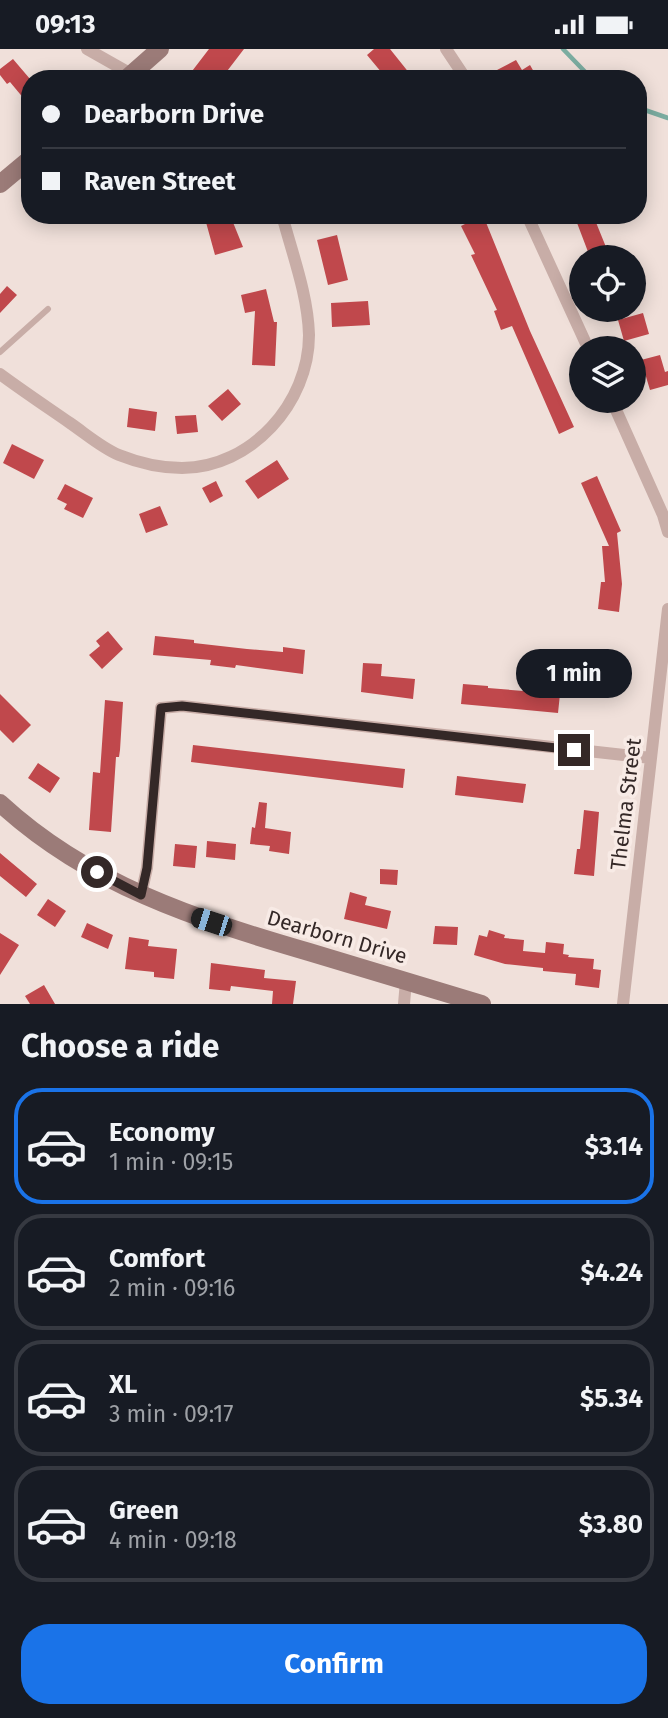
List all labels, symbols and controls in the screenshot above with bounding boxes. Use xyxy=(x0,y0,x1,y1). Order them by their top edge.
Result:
text: 09:13 xyxy=(35,9,95,40)
text: Dearborn Drive xyxy=(84,99,264,130)
text: Raven Street xyxy=(84,166,236,197)
map controls xyxy=(569,245,646,413)
button: locate xyxy=(569,245,646,322)
button: layers xyxy=(569,336,646,413)
callout: 1 min xyxy=(516,649,632,697)
text: 1 min xyxy=(546,659,602,687)
route end xyxy=(558,734,590,766)
street label: Thelma Street xyxy=(605,736,647,871)
route start xyxy=(81,856,113,888)
street label: Dearborn Drive xyxy=(264,905,410,969)
car xyxy=(188,906,235,938)
text: Choose a ride xyxy=(21,1027,219,1065)
icon: car xyxy=(25,1115,88,1178)
text: Economy xyxy=(109,1117,215,1148)
text: $3.14 xyxy=(585,1131,643,1162)
text: 1 min · 09:15 xyxy=(109,1148,233,1176)
icon: car xyxy=(25,1241,88,1304)
text: Comfort xyxy=(109,1243,205,1274)
text: $4.24 xyxy=(580,1257,643,1288)
text: 2 min · 09:16 xyxy=(109,1274,235,1302)
icon: car xyxy=(25,1367,88,1430)
text: XL xyxy=(109,1369,137,1400)
text: $5.34 xyxy=(580,1383,643,1414)
text: 3 min · 09:17 xyxy=(109,1400,233,1428)
icon: car xyxy=(25,1493,88,1556)
text: Green xyxy=(109,1495,179,1526)
text: $3.80 xyxy=(579,1509,643,1540)
text: 4 min · 09:18 xyxy=(109,1526,237,1554)
button: Confirm xyxy=(21,1624,647,1704)

